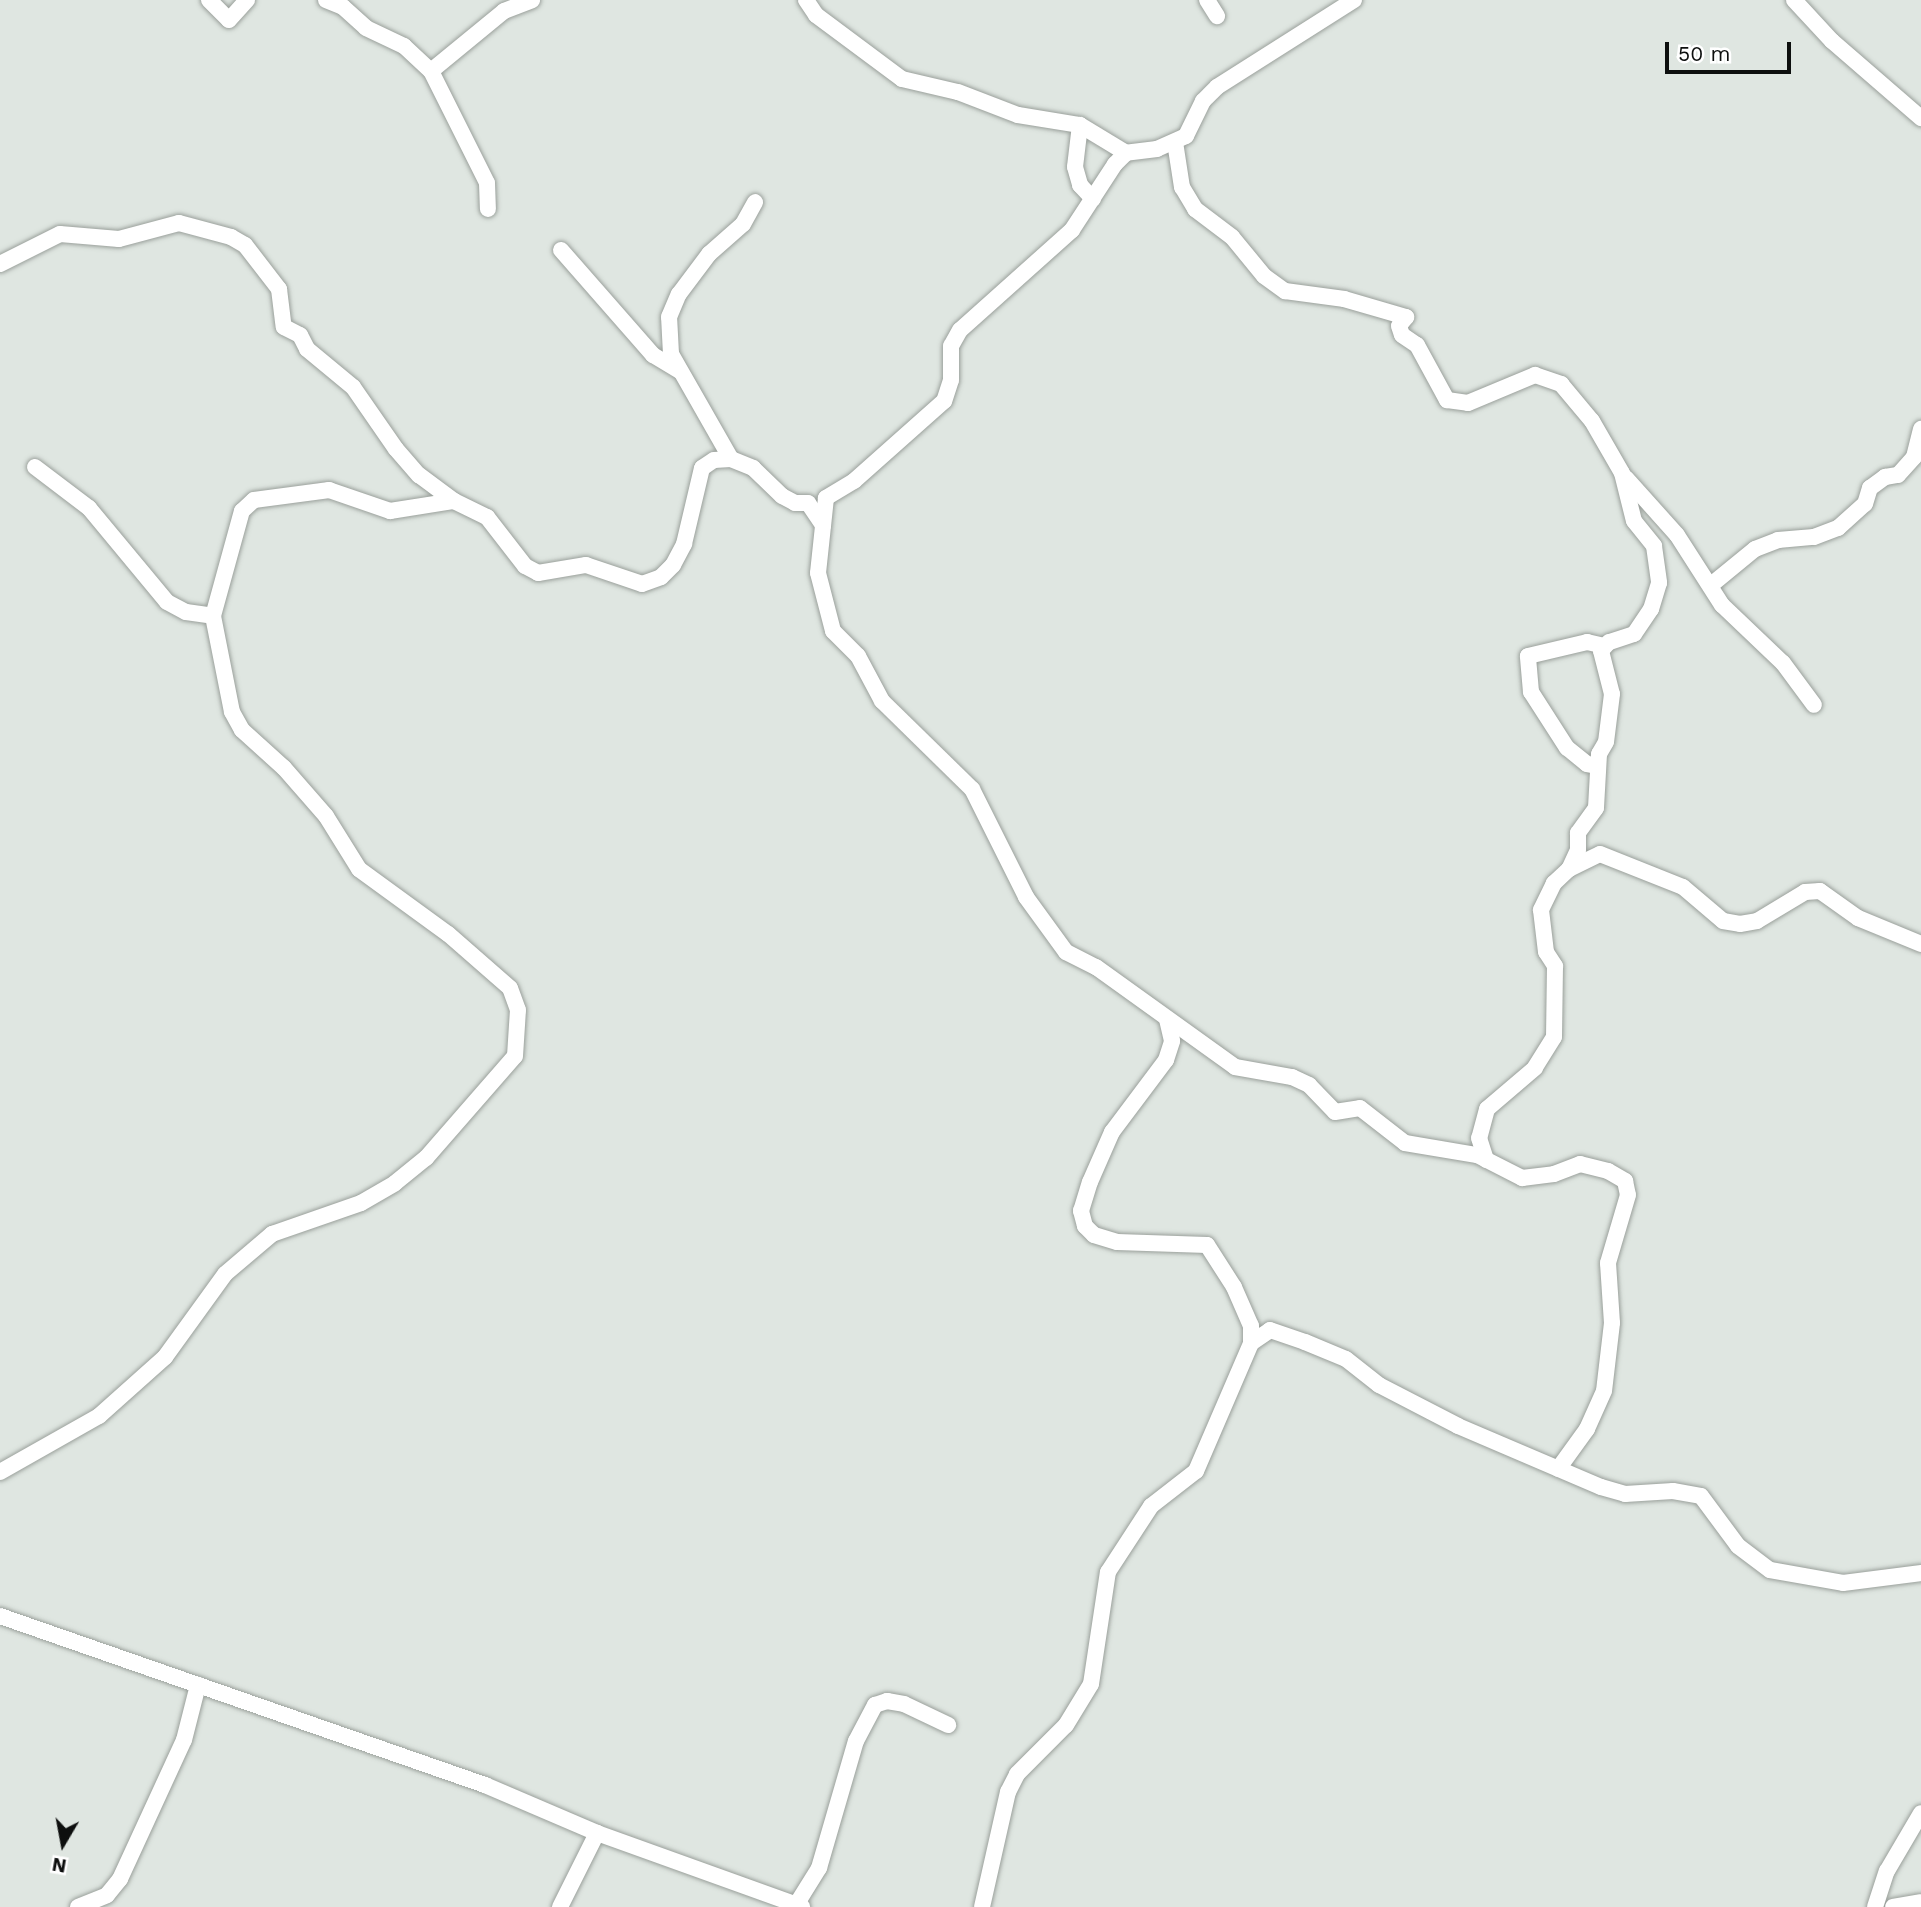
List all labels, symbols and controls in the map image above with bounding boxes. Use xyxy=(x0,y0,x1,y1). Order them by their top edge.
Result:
scale bar xyxy=(1669,28,1795,72)
text: 50 m xyxy=(1678,41,1730,66)
north arrow xyxy=(28,1809,98,1879)
text: N xyxy=(50,1853,68,1878)

